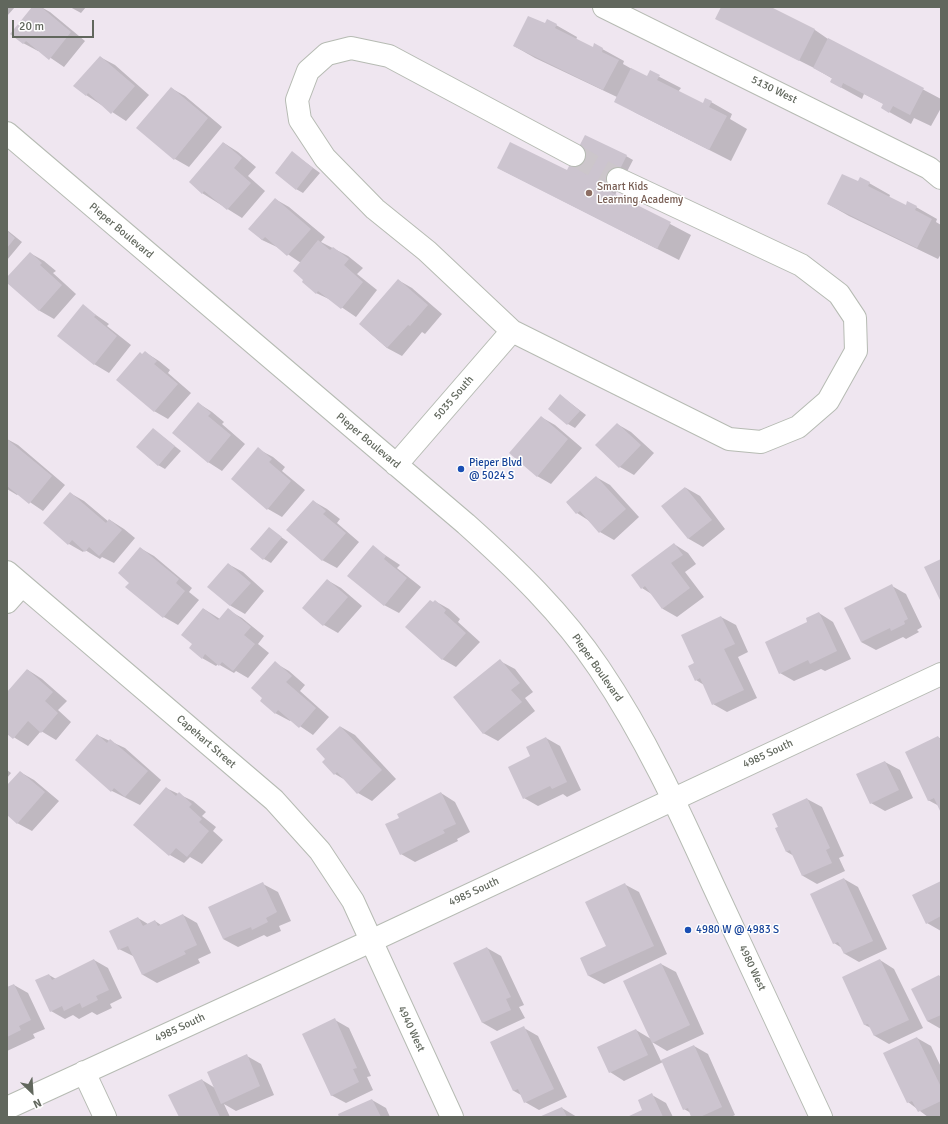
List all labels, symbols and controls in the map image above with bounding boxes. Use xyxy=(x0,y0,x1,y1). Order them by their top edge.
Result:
scale bar xyxy=(14,12,96,38)
text: 20 m xyxy=(19,19,44,34)
street label: 5130 West xyxy=(749,73,799,107)
place label: Smart Kids Learning Academy xyxy=(597,180,683,206)
marker: Smart Kids Learning Academy xyxy=(584,188,594,198)
street label: Pieper Boulevard xyxy=(86,200,156,262)
street label: 5035 South xyxy=(431,373,477,423)
street label: Pieper Boulevard xyxy=(333,410,403,472)
place label: Pieper Blvd @ 5024 S xyxy=(469,456,522,482)
marker: Pieper Blvd @ 5024 S xyxy=(456,464,466,474)
street label: Pieper Boulevard xyxy=(569,632,625,704)
street label: Capehart Street xyxy=(174,713,238,771)
street label: 4985 South xyxy=(741,737,795,771)
street label: 4985 South xyxy=(447,875,501,909)
place label: 4980 W @ 4983 S xyxy=(696,923,779,937)
marker: 4980 W @ 4983 S xyxy=(683,925,693,935)
street label: 4980 West xyxy=(736,943,768,993)
street label: 4940 West xyxy=(395,1004,427,1054)
street label: 4985 South xyxy=(153,1011,207,1045)
north arrow xyxy=(12,1072,52,1112)
text: N xyxy=(31,1096,43,1111)

